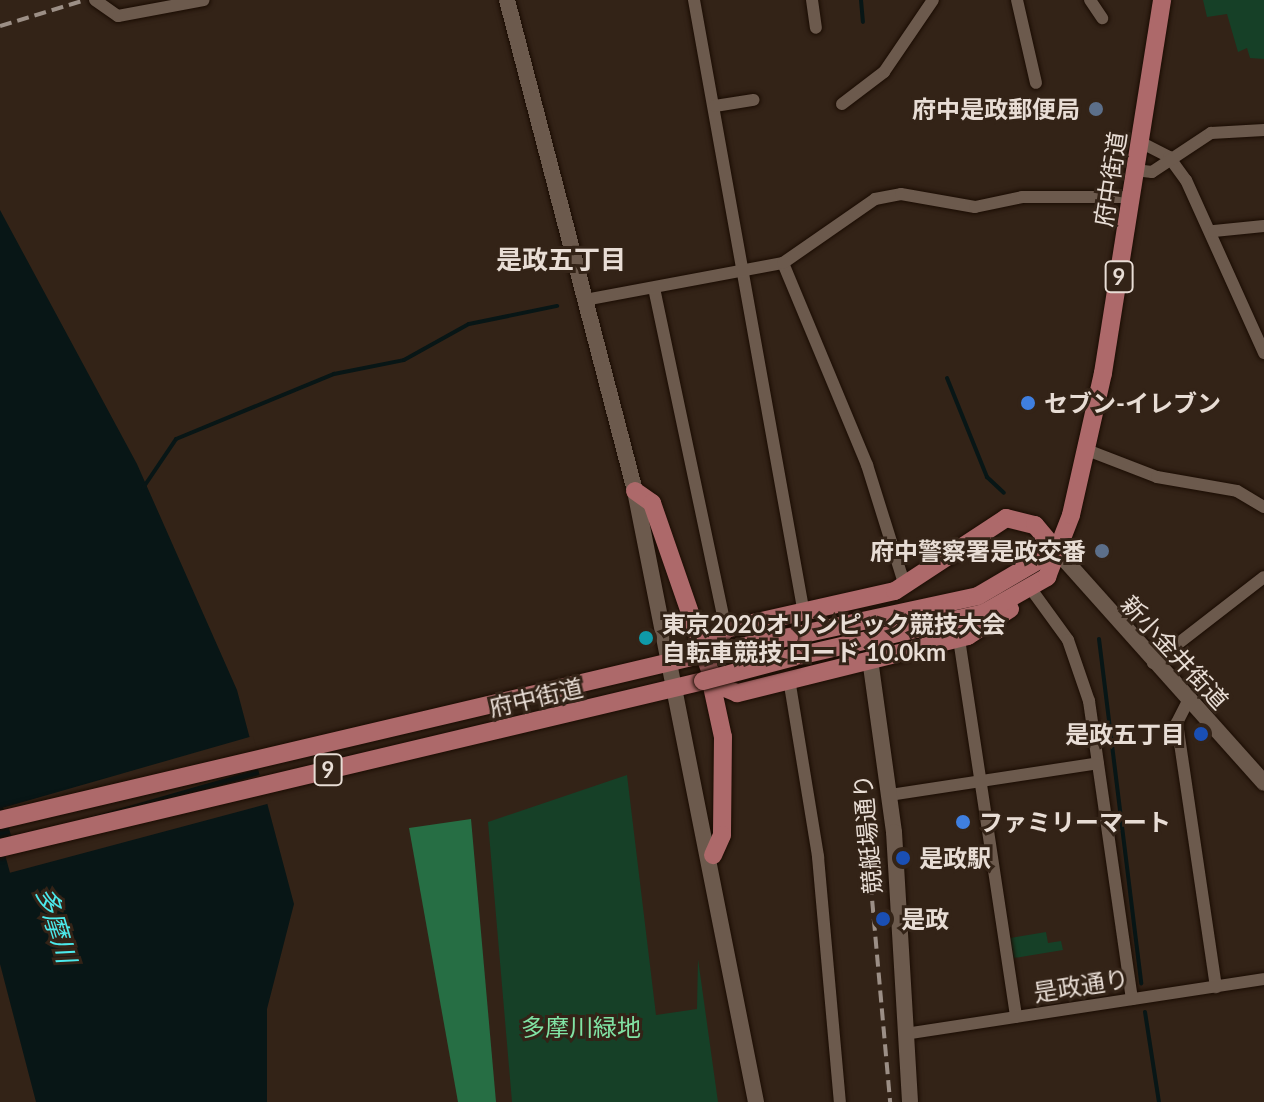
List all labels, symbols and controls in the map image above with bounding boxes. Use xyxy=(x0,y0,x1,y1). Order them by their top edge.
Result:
place label: 府中是政郵便局 xyxy=(912,95,1080,123)
marker: 府中是政郵便局 xyxy=(1087,100,1105,118)
street label: 府中街道 xyxy=(1088,129,1132,229)
district label: 是政五丁目 xyxy=(496,244,626,276)
road number: 9 xyxy=(1103,259,1135,295)
place label: セブン-イレブン xyxy=(1044,389,1221,417)
marker: セブン-イレブン xyxy=(1019,394,1037,412)
place label: 府中警察署是政交番 xyxy=(870,537,1086,565)
marker: 府中警察署是政交番 xyxy=(1093,542,1111,560)
street label: 新小金井街道 xyxy=(1115,590,1235,714)
place label: 東京2020オリンピック競技大会 自転車競技 ロード 10.0km xyxy=(662,610,1006,666)
marker: 東京2020オリンピック競技大会 自転車競技 ロード 10.0km xyxy=(637,629,655,647)
street label: 府中街道 xyxy=(486,672,586,722)
place label: 是政五丁目 xyxy=(1065,720,1185,748)
marker: 是政五丁目 xyxy=(1192,725,1210,743)
road number: 9 xyxy=(312,752,344,788)
street label: 競艇場通り xyxy=(847,773,887,895)
place label: ファミリーマート xyxy=(979,808,1171,836)
marker: ファミリーマート xyxy=(954,813,972,831)
place label: 是政駅 xyxy=(919,844,991,872)
marker: 是政駅 xyxy=(894,849,912,867)
water label: 多摩川 xyxy=(30,883,82,967)
place label: 是政 xyxy=(901,905,949,933)
marker: 是政 xyxy=(872,908,894,930)
street label: 是政通り xyxy=(1031,963,1131,1007)
park label: 多摩川緑地 xyxy=(521,1013,641,1041)

